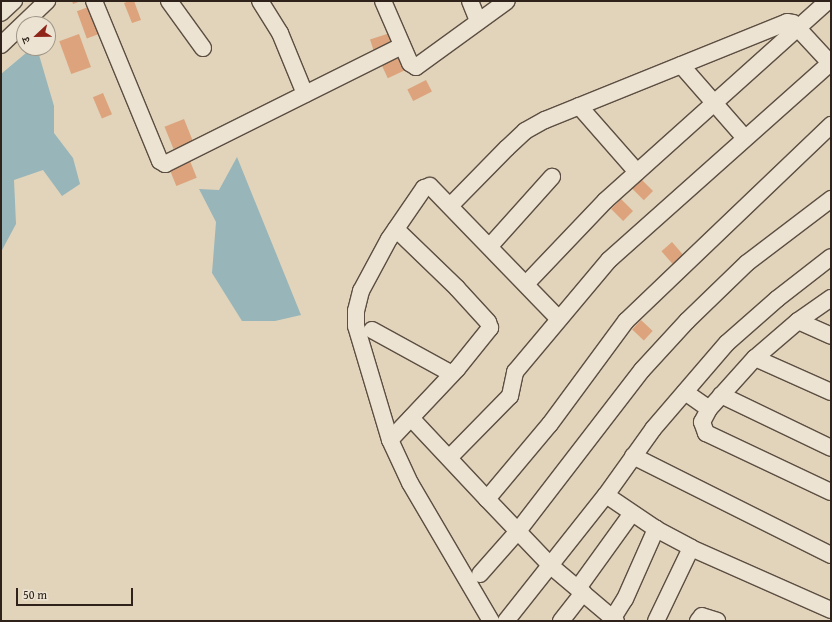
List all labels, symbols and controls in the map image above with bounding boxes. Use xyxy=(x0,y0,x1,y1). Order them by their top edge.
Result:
north arrow xyxy=(16,16,56,56)
text: उ xyxy=(17,35,34,46)
scale bar xyxy=(18,580,135,606)
text: 50 m xyxy=(23,586,47,603)

